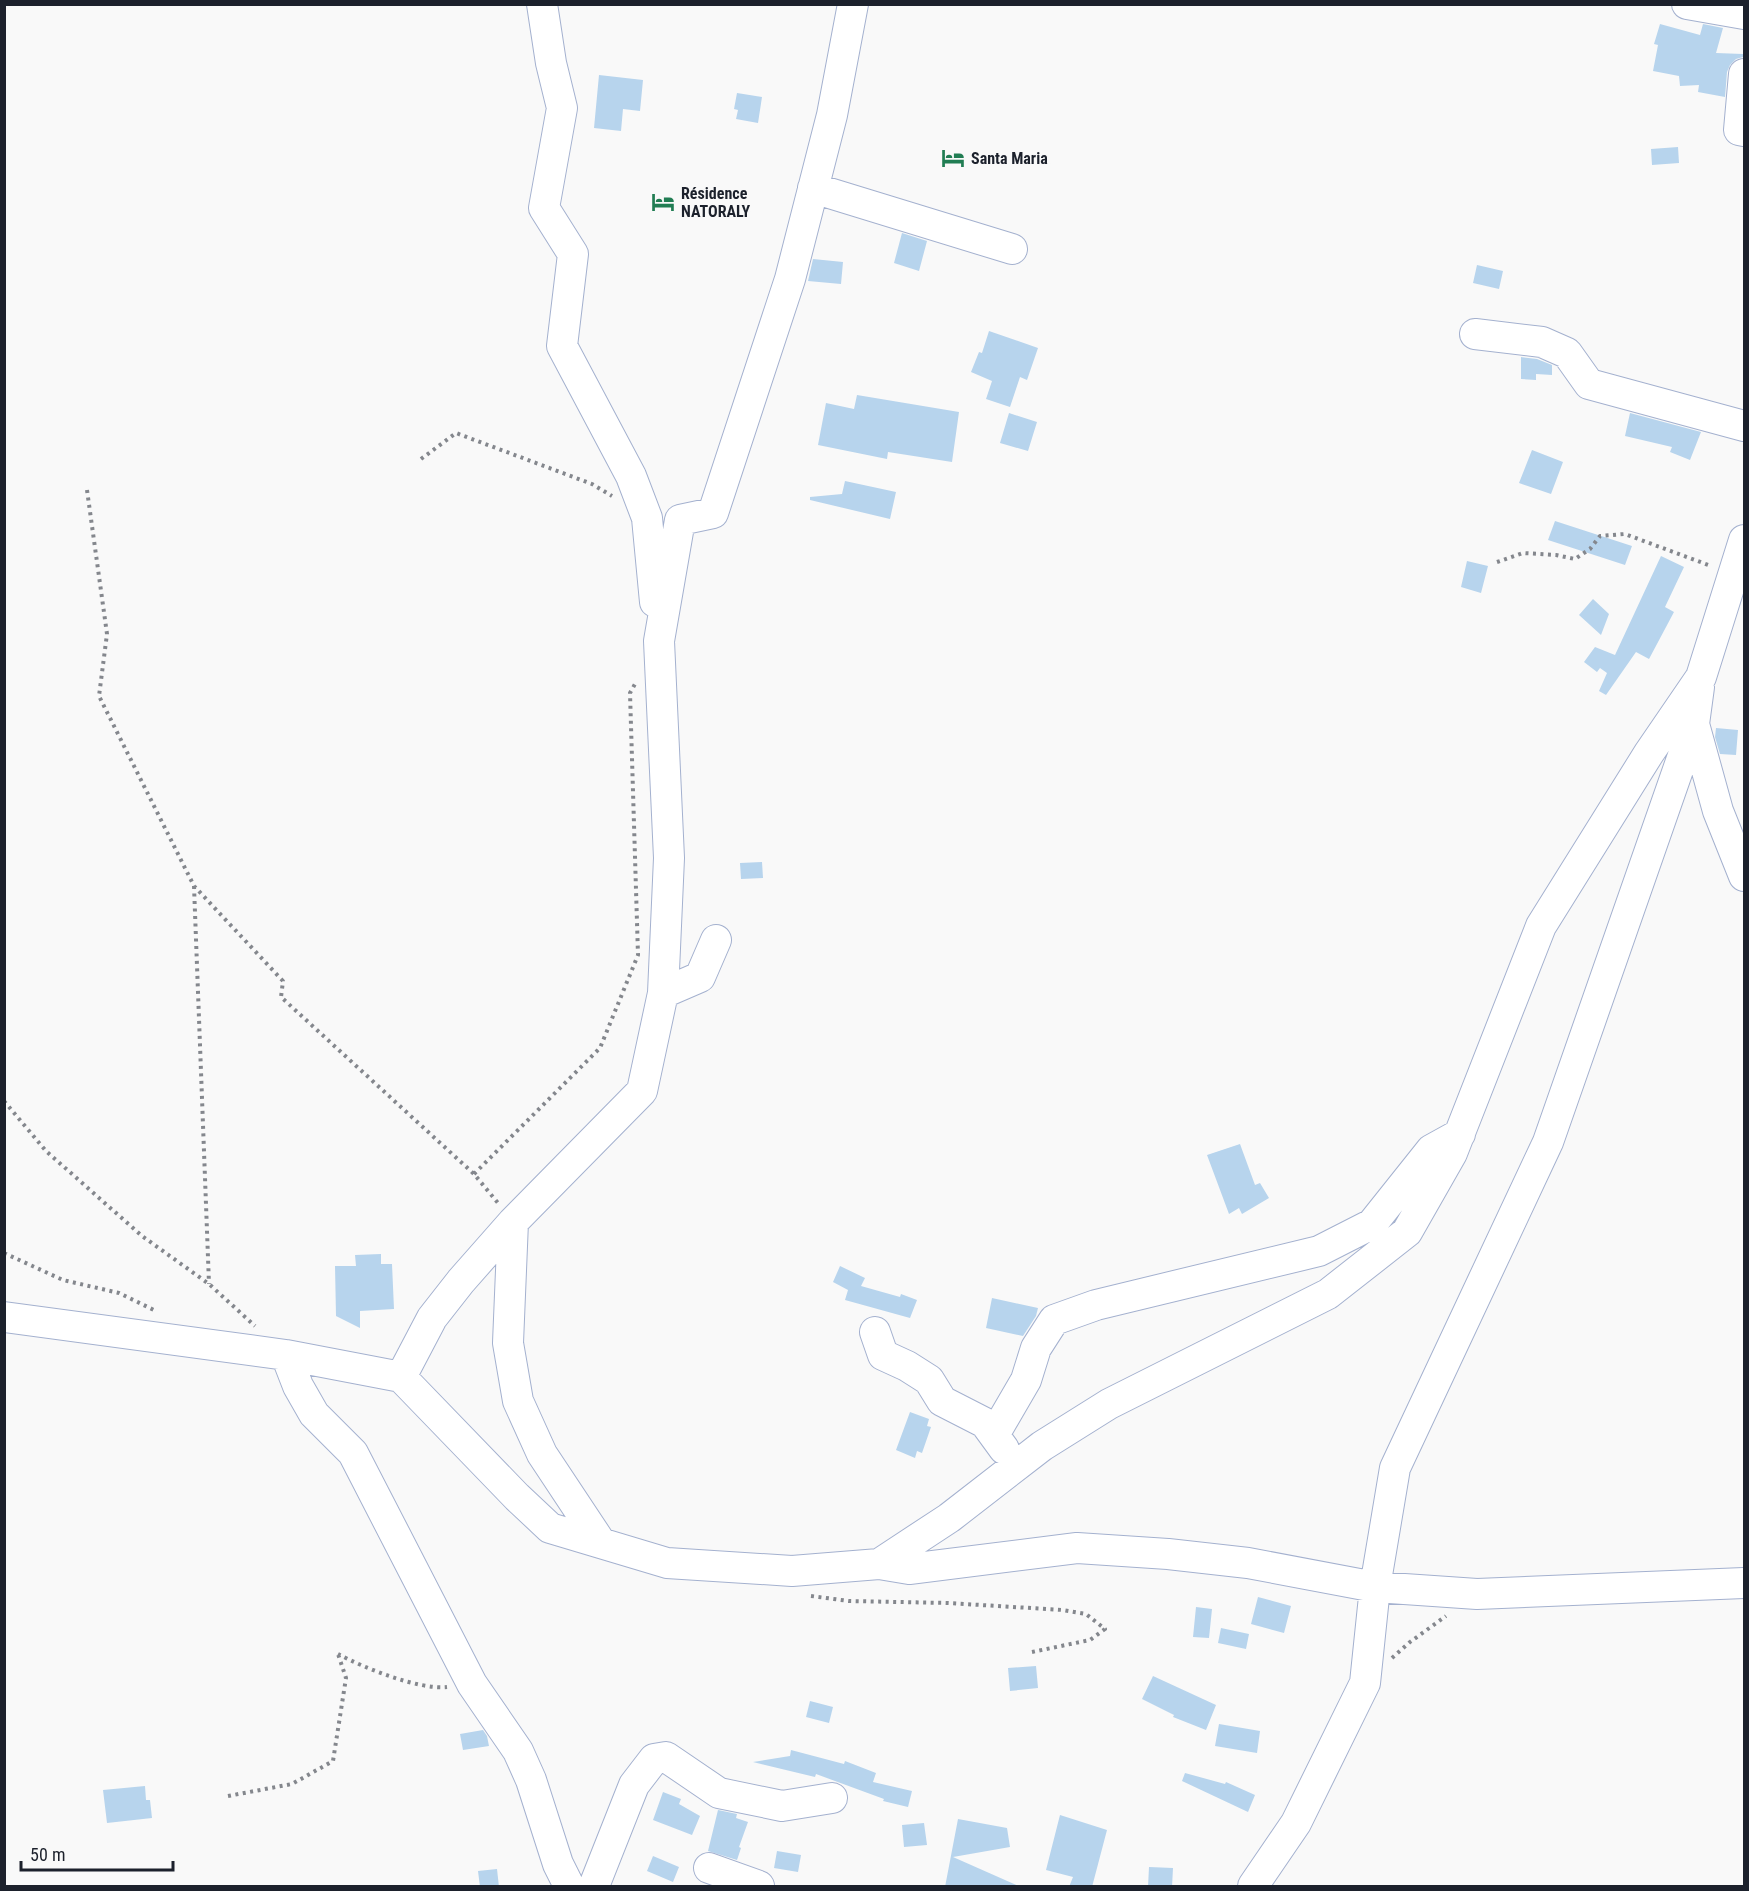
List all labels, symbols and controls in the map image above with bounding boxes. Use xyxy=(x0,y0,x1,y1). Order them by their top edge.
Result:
hotel icon: Santa Maria xyxy=(940,145,966,171)
place label: Santa Maria xyxy=(971,149,1048,168)
place label: Résidence NATORALY xyxy=(681,184,751,221)
hotel icon: Résidence NATORALY xyxy=(650,189,676,215)
scale bar xyxy=(21,1834,172,1872)
text: 50 m xyxy=(30,1844,65,1865)

